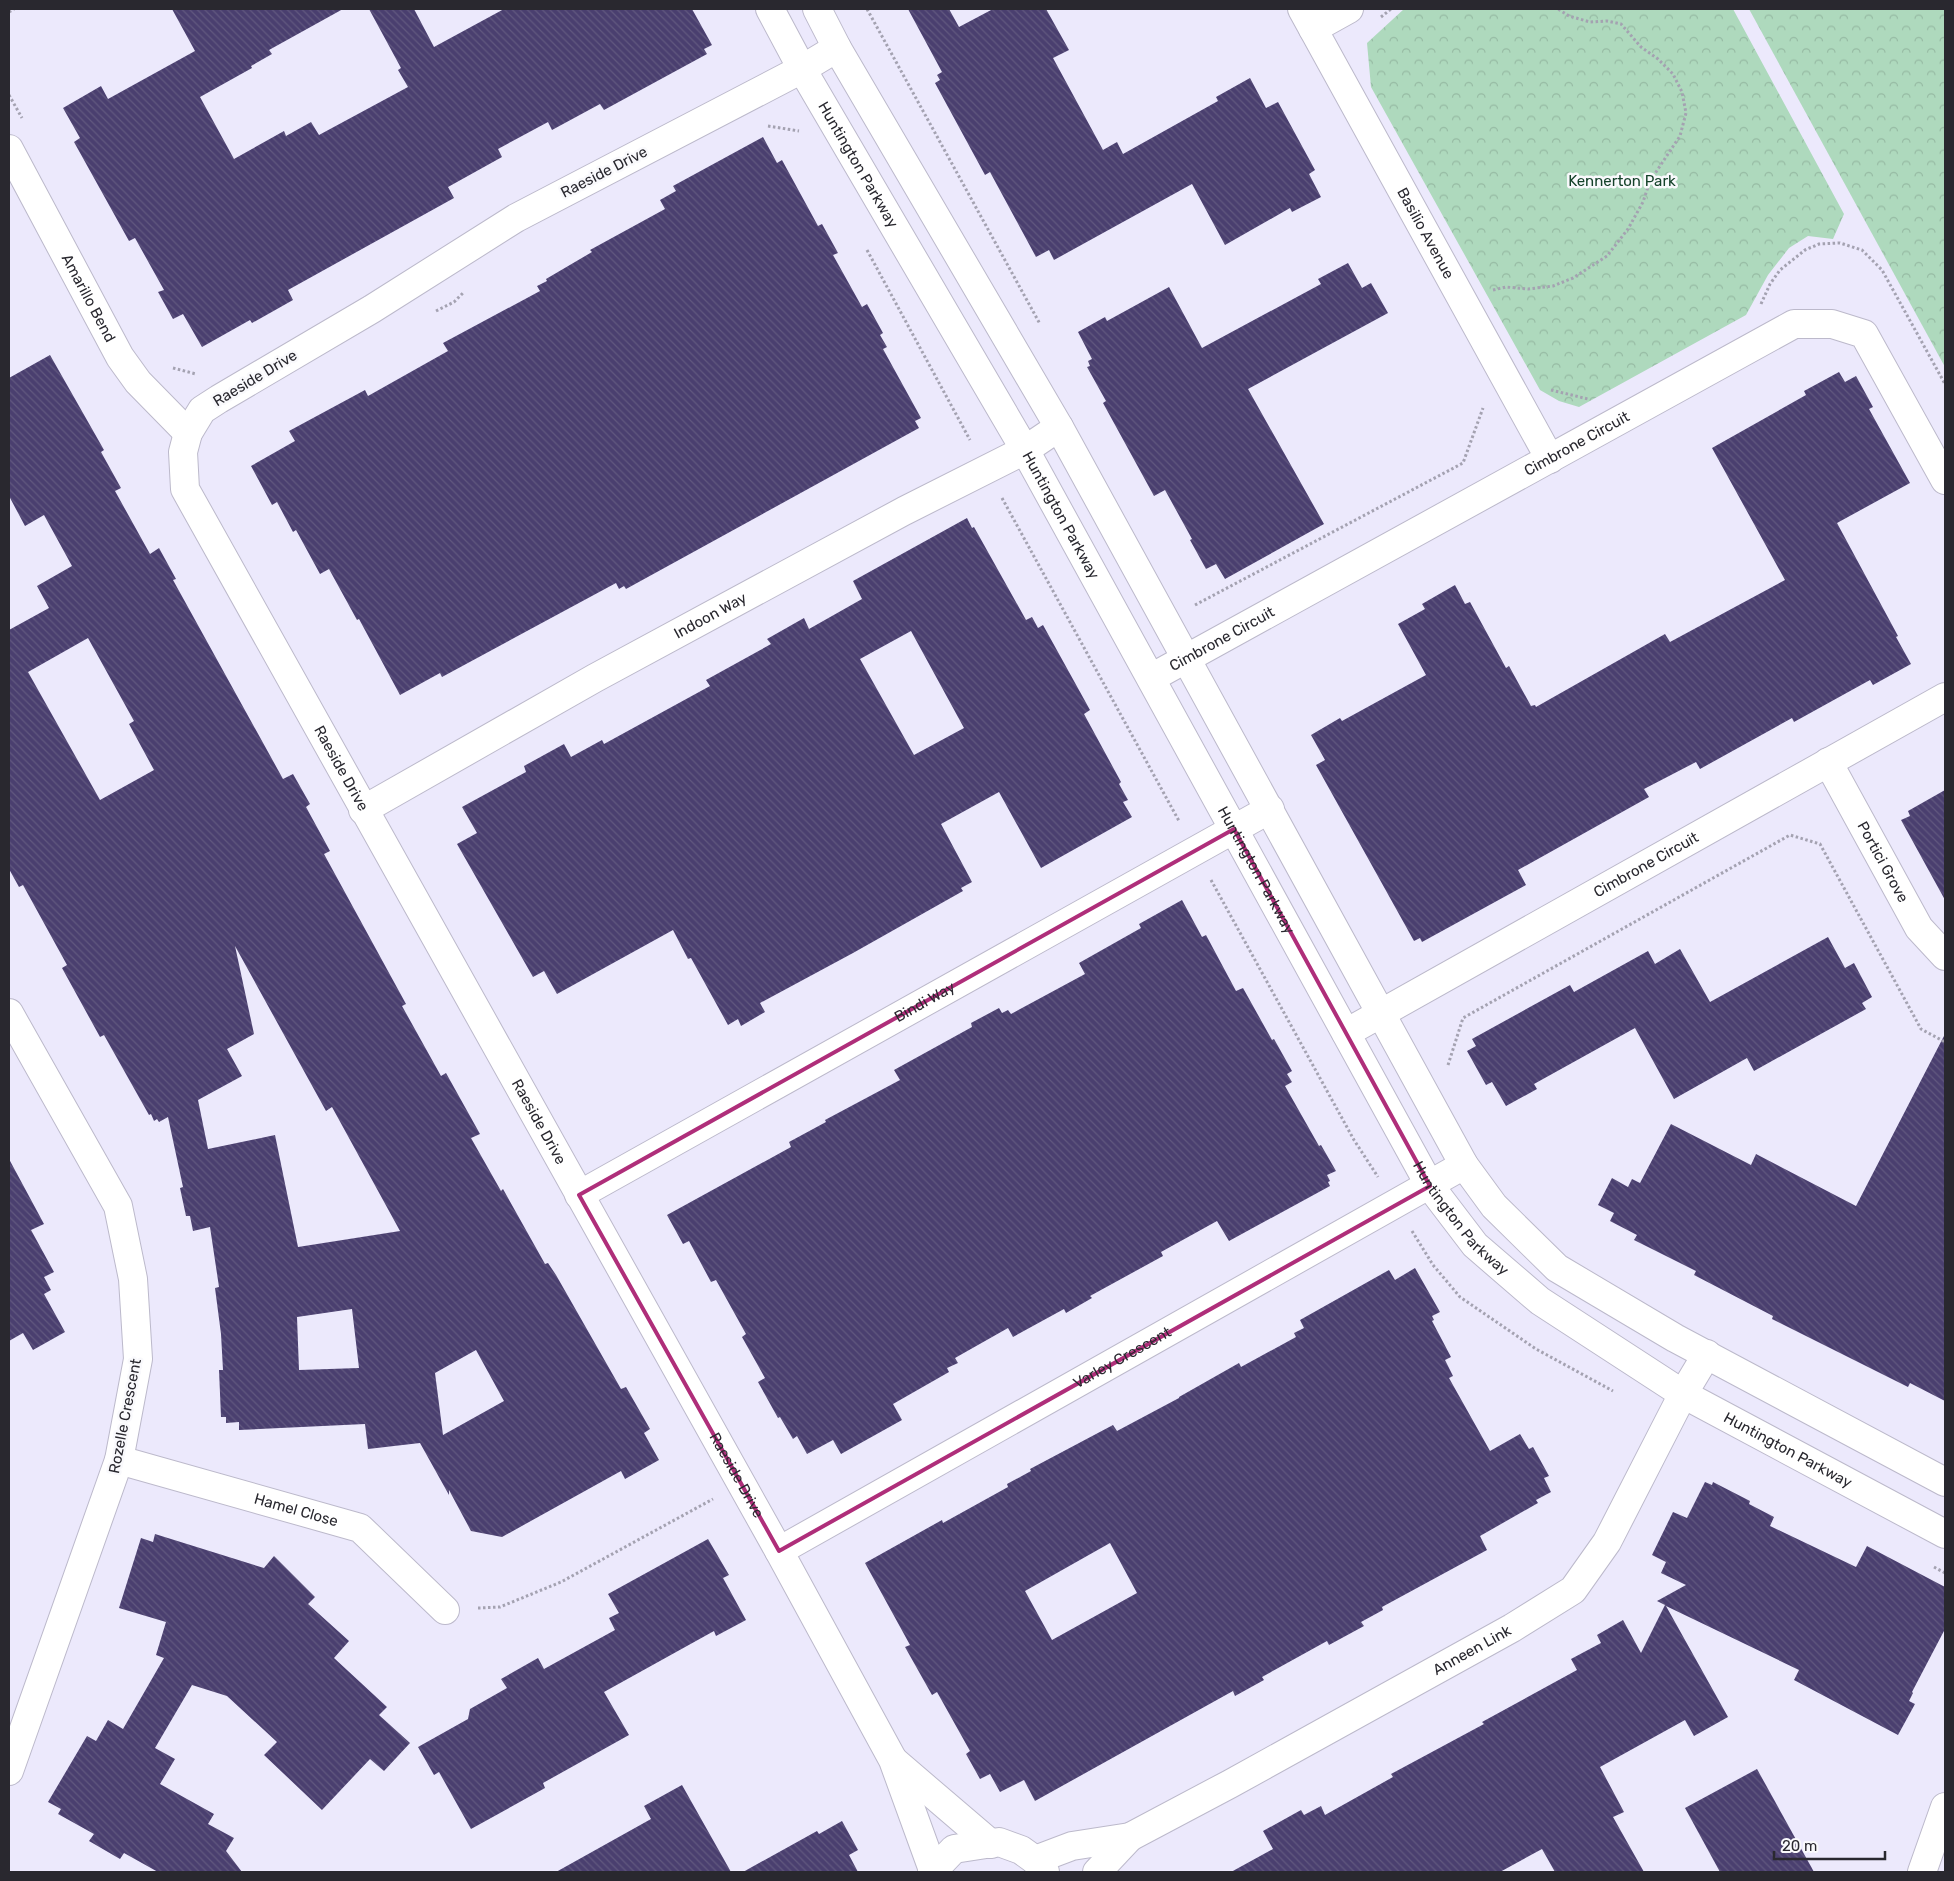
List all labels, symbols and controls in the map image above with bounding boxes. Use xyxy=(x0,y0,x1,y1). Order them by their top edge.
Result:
street label: Huntington Parkway xyxy=(814,99,902,231)
street label: Raeside Drive xyxy=(558,142,650,202)
park label: Kennerton Park xyxy=(1568,172,1676,190)
street label: Basilio Avenue xyxy=(1393,184,1458,282)
street label: Amarillo Bend xyxy=(58,251,119,345)
street label: Raeside Drive xyxy=(210,346,300,410)
street label: Cimbrone Circuit xyxy=(1521,407,1633,480)
street label: Huntington Parkway xyxy=(1019,448,1103,582)
street label: Indoon Way xyxy=(671,589,750,643)
street label: Cimbrone Circuit xyxy=(1166,603,1278,675)
street label: Raeside Drive xyxy=(310,722,372,814)
street label: Huntington Parkway xyxy=(1214,803,1299,937)
street label: Portici Grove xyxy=(1853,818,1912,906)
street label: Cimbrone Circuit xyxy=(1590,828,1702,901)
street label: Bindi Way xyxy=(891,978,958,1026)
street label: Raeside Drive xyxy=(508,1076,570,1168)
street label: Huntington Parkway xyxy=(1409,1158,1513,1279)
street label: Varley Crescent xyxy=(1070,1323,1174,1392)
street label: Rozelle Crescent xyxy=(105,1357,145,1475)
street label: Huntington Parkway xyxy=(1721,1408,1855,1492)
street label: Raeside Drive xyxy=(706,1429,768,1521)
street label: Hamel Close xyxy=(252,1490,340,1530)
street label: Anneen Link xyxy=(1430,1621,1515,1679)
scale bar xyxy=(1774,1828,1885,1860)
text: 20 m xyxy=(1782,1837,1817,1855)

